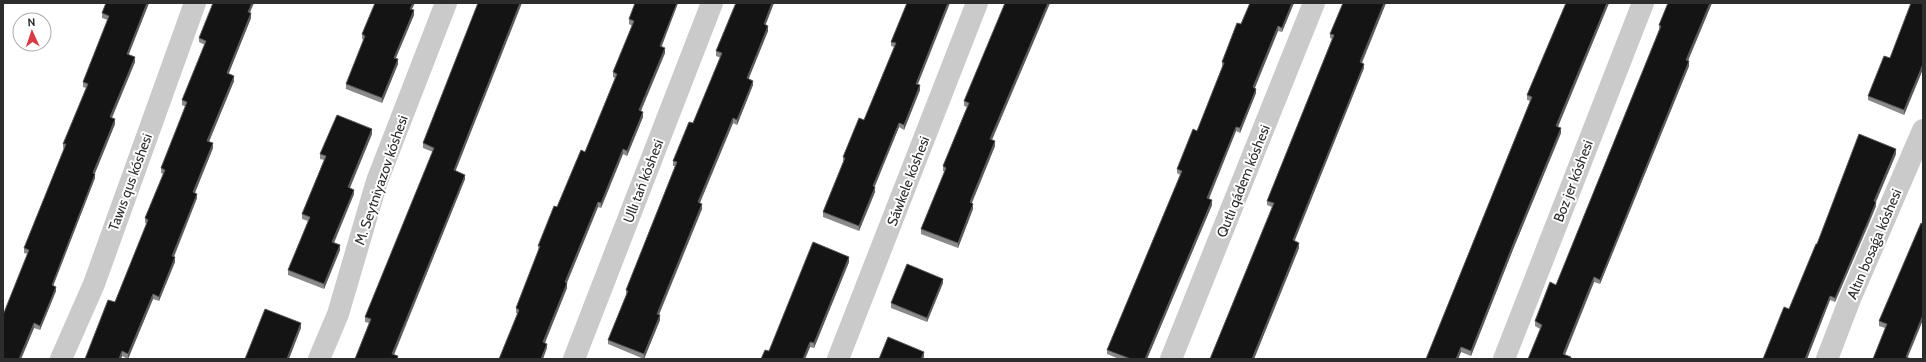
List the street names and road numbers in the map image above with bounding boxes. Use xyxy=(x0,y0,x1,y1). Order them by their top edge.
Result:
street label: M. Seytniyazov kóshesi xyxy=(350,113,412,247)
street label: Qutlı qádem kóshesi xyxy=(1212,122,1274,240)
street label: Tawıs qus kóshesi xyxy=(104,131,156,233)
street label: Sáwkele kóshesi xyxy=(883,134,933,228)
street label: Ullı tań kóshesi xyxy=(619,137,667,225)
street label: Boz jer kóshesi xyxy=(1549,137,1597,225)
street label: Altın bosaǵa kóshesi xyxy=(1843,186,1905,302)

